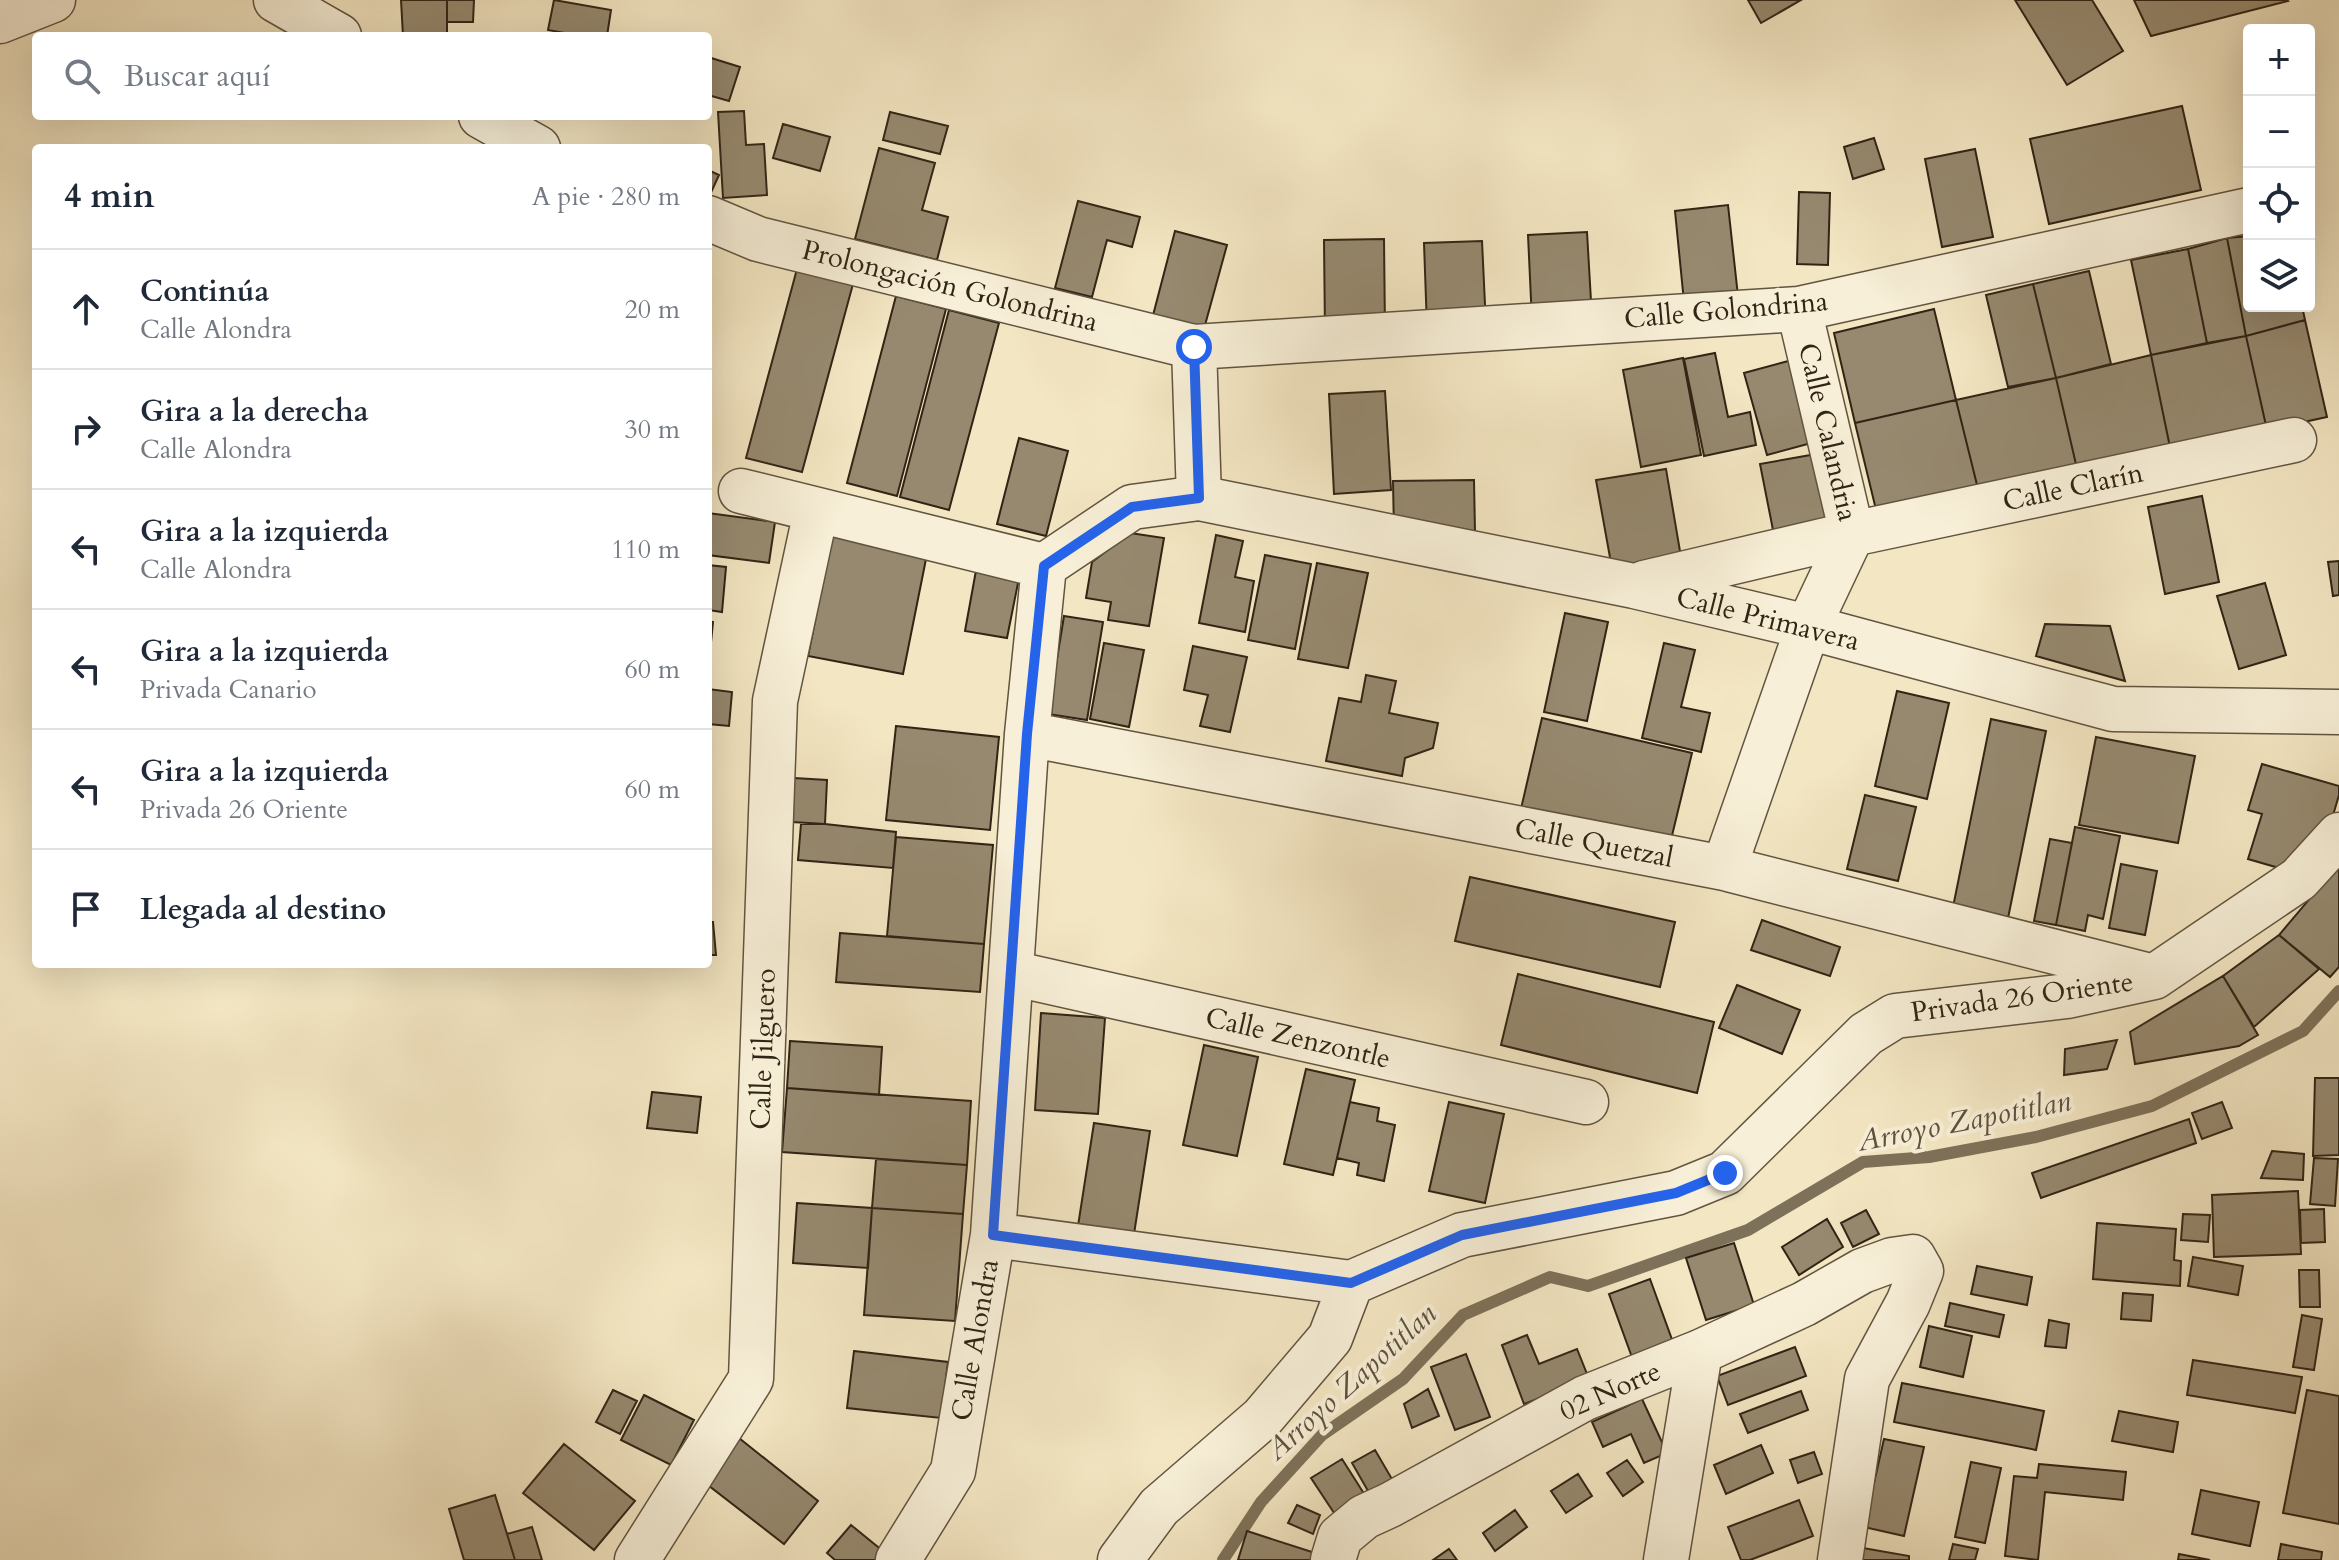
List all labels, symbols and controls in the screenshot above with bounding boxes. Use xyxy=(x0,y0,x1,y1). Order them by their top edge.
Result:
map controls xyxy=(2243,24,2315,312)
button: + xyxy=(2243,24,2315,96)
search box xyxy=(32,32,712,120)
icon: search xyxy=(60,54,104,98)
text: Buscar aquí xyxy=(124,56,270,97)
button: − xyxy=(2243,96,2315,168)
button: locate xyxy=(2243,168,2315,240)
text: 4 min xyxy=(64,173,155,219)
text: A pie · 280 m xyxy=(532,179,680,214)
street label: Prolongación Golondrina xyxy=(798,231,1102,341)
button: layers xyxy=(2243,240,2315,312)
text: Continúa xyxy=(140,271,270,312)
street label: Calle Golondrina xyxy=(1622,282,1830,338)
icon: ahead xyxy=(64,287,108,331)
text: 20 m xyxy=(624,292,680,327)
text: Calle Alondra xyxy=(140,312,292,347)
route start xyxy=(1176,329,1212,365)
street label: Calle Calandria xyxy=(1789,339,1867,525)
text: Gira a la derecha xyxy=(140,391,369,432)
icon: right xyxy=(64,407,108,451)
text: 30 m xyxy=(624,412,680,447)
text: Calle Alondra xyxy=(140,432,292,467)
street label: Calle Clarín xyxy=(1999,454,2147,520)
text: Gira a la izquierda xyxy=(140,511,389,552)
icon: left xyxy=(64,527,108,571)
text: 110 m xyxy=(611,532,680,567)
text: Calle Alondra xyxy=(140,552,292,587)
street label: Calle Primavera xyxy=(1672,578,1864,660)
text: Gira a la izquierda xyxy=(140,631,389,672)
icon: left xyxy=(64,647,108,691)
text: 60 m xyxy=(624,652,680,687)
text: Privada Canario xyxy=(140,672,317,707)
text: Gira a la izquierda xyxy=(140,751,389,792)
icon: left xyxy=(64,767,108,811)
text: 60 m xyxy=(624,772,680,807)
text: Privada 26 Oriente xyxy=(140,792,348,827)
street label: Calle Quetzal xyxy=(1511,809,1677,877)
icon: arrive xyxy=(64,887,108,931)
text: Llegada al destino xyxy=(140,889,386,930)
street label: Privada 26 Oriente xyxy=(1908,963,2136,1031)
street label: Calle Jilguero xyxy=(741,968,785,1130)
street label: Calle Zenzontle xyxy=(1202,998,1394,1078)
water label: Arroyo Zapotitlan xyxy=(1853,1080,2075,1162)
route end xyxy=(1707,1155,1743,1191)
street label: Calle Alondra xyxy=(942,1256,1008,1424)
water label: Arroyo Zapotitlan xyxy=(1256,1294,1446,1470)
street label: 02 Norte xyxy=(1553,1352,1667,1430)

